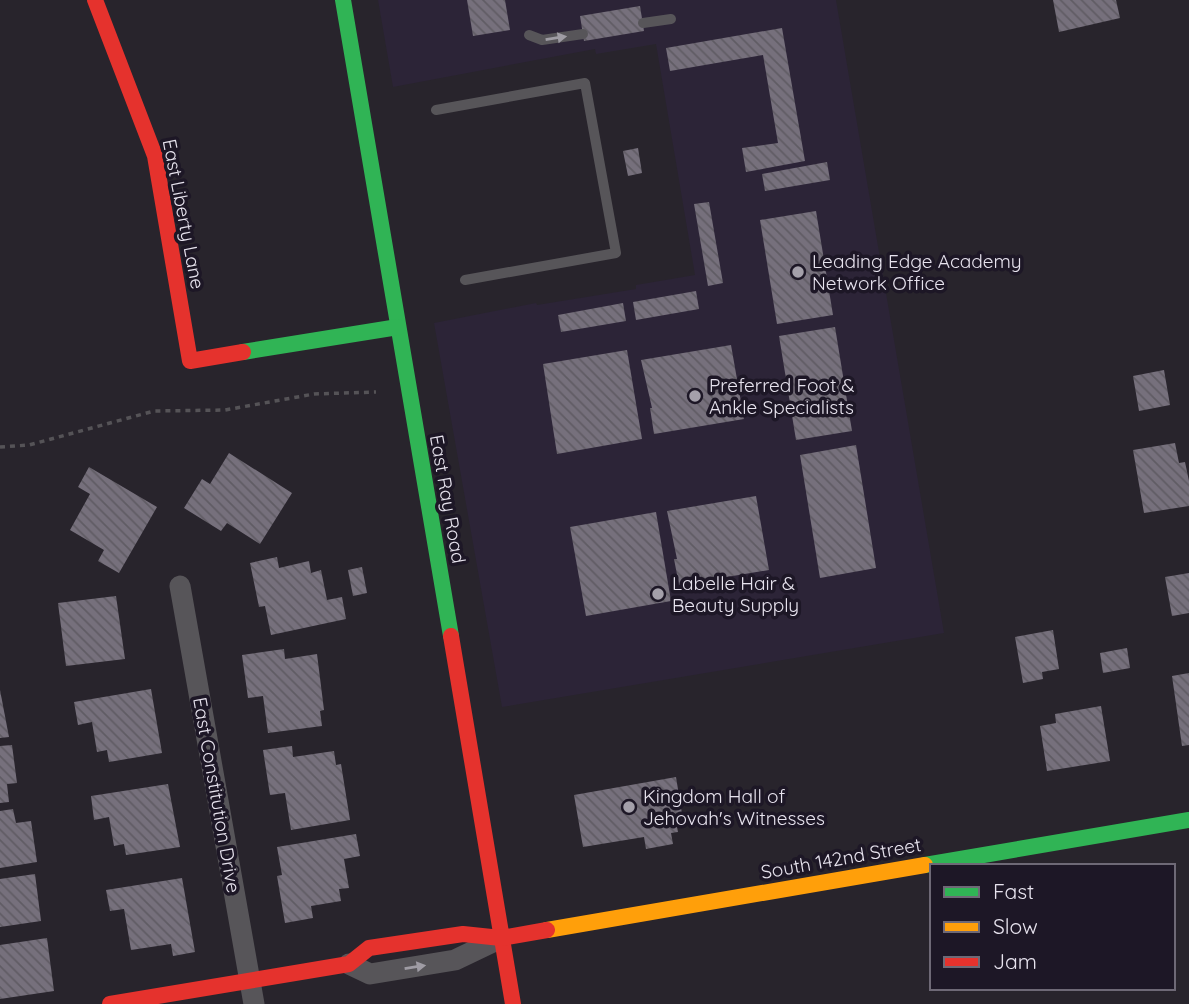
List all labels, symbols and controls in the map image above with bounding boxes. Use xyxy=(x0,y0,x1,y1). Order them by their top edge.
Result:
one-way arrow xyxy=(545,32,567,43)
street label: East Liberty Lane xyxy=(158,137,210,291)
place label: Leading Edge Academy Network Office xyxy=(812,249,1022,295)
marker: Leading Edge Academy Network Office xyxy=(790,264,806,280)
place label: Preferred Foot & Ankle Specialists xyxy=(709,373,855,419)
marker: Preferred Foot & Ankle Specialists xyxy=(687,388,703,404)
street label: East Ray Road xyxy=(425,433,471,565)
place label: Labelle Hair & Beauty Supply xyxy=(672,571,799,617)
marker: Labelle Hair & Beauty Supply xyxy=(650,586,666,602)
street label: East Constitution Drive xyxy=(188,695,246,895)
place label: Kingdom Hall of Jehovah's Witnesses xyxy=(643,784,825,830)
marker: Kingdom Hall of Jehovah's Witnesses xyxy=(621,799,637,815)
street label: South 142nd Street xyxy=(759,832,923,884)
legend xyxy=(930,864,1175,990)
text: Fast xyxy=(993,878,1034,904)
text: Slow xyxy=(993,913,1038,939)
text: Jam xyxy=(993,948,1037,974)
one-way arrow xyxy=(404,961,426,972)

